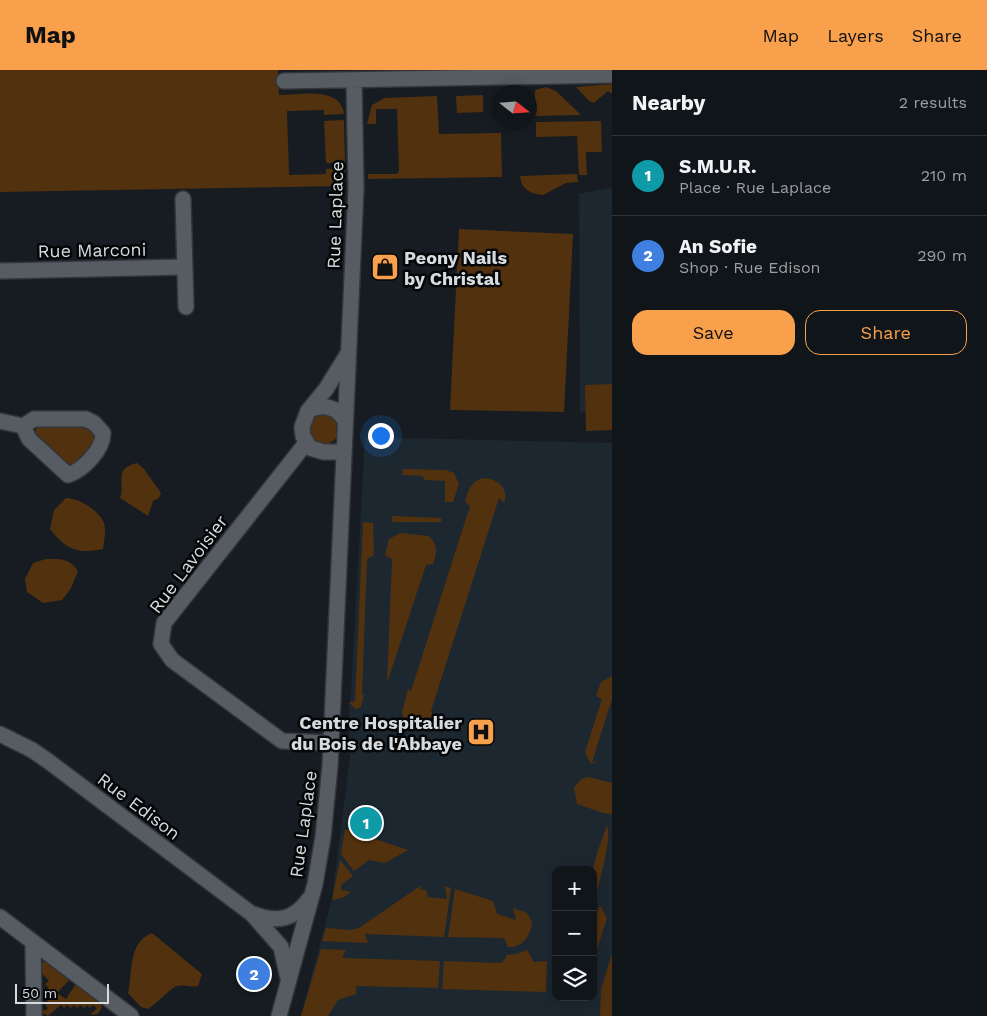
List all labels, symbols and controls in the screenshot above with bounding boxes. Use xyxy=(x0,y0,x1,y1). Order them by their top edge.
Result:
text: Map xyxy=(25,21,76,49)
text: Map xyxy=(762,25,799,46)
text: Layers xyxy=(827,25,884,46)
text: Share xyxy=(912,25,962,46)
north arrow xyxy=(492,85,537,130)
text: Nearby xyxy=(632,90,705,115)
text: 2 results xyxy=(899,93,967,112)
text: S.M.U.R. xyxy=(679,155,756,178)
street label: Rue Laplace xyxy=(323,161,347,269)
text: 1 xyxy=(645,166,651,185)
text: 210 m xyxy=(921,166,967,185)
text: Place · Rue Laplace xyxy=(679,178,831,197)
text: An Sofie xyxy=(679,235,757,258)
street label: Rue Marconi xyxy=(37,239,147,261)
text: 2 xyxy=(643,246,653,265)
text: 290 m xyxy=(917,246,967,265)
place label: Peony Nails by Christal xyxy=(404,247,507,289)
shop icon: Peony Nails by Christal xyxy=(370,252,400,282)
text: Shop · Rue Edison xyxy=(679,258,820,277)
button: Save xyxy=(632,310,795,355)
button: Share xyxy=(805,310,967,355)
your location xyxy=(368,423,394,449)
street label: Rue Lavoisier xyxy=(144,511,232,617)
place label: Centre Hospitalier du Bois de l'Abbaye xyxy=(291,712,462,754)
hospital icon: Centre Hospitalier du Bois de l'Abbaye xyxy=(466,717,496,747)
street label: Rue Edison xyxy=(94,768,184,844)
street label: Rue Laplace xyxy=(285,769,321,879)
pin: 1 xyxy=(350,804,382,842)
map controls xyxy=(552,866,597,1001)
button: + xyxy=(552,866,597,911)
button: − xyxy=(552,911,597,956)
pin: 2 xyxy=(238,955,270,993)
button: layers xyxy=(552,956,597,1001)
scale bar xyxy=(15,981,109,1004)
text: 50 m xyxy=(22,985,57,1001)

